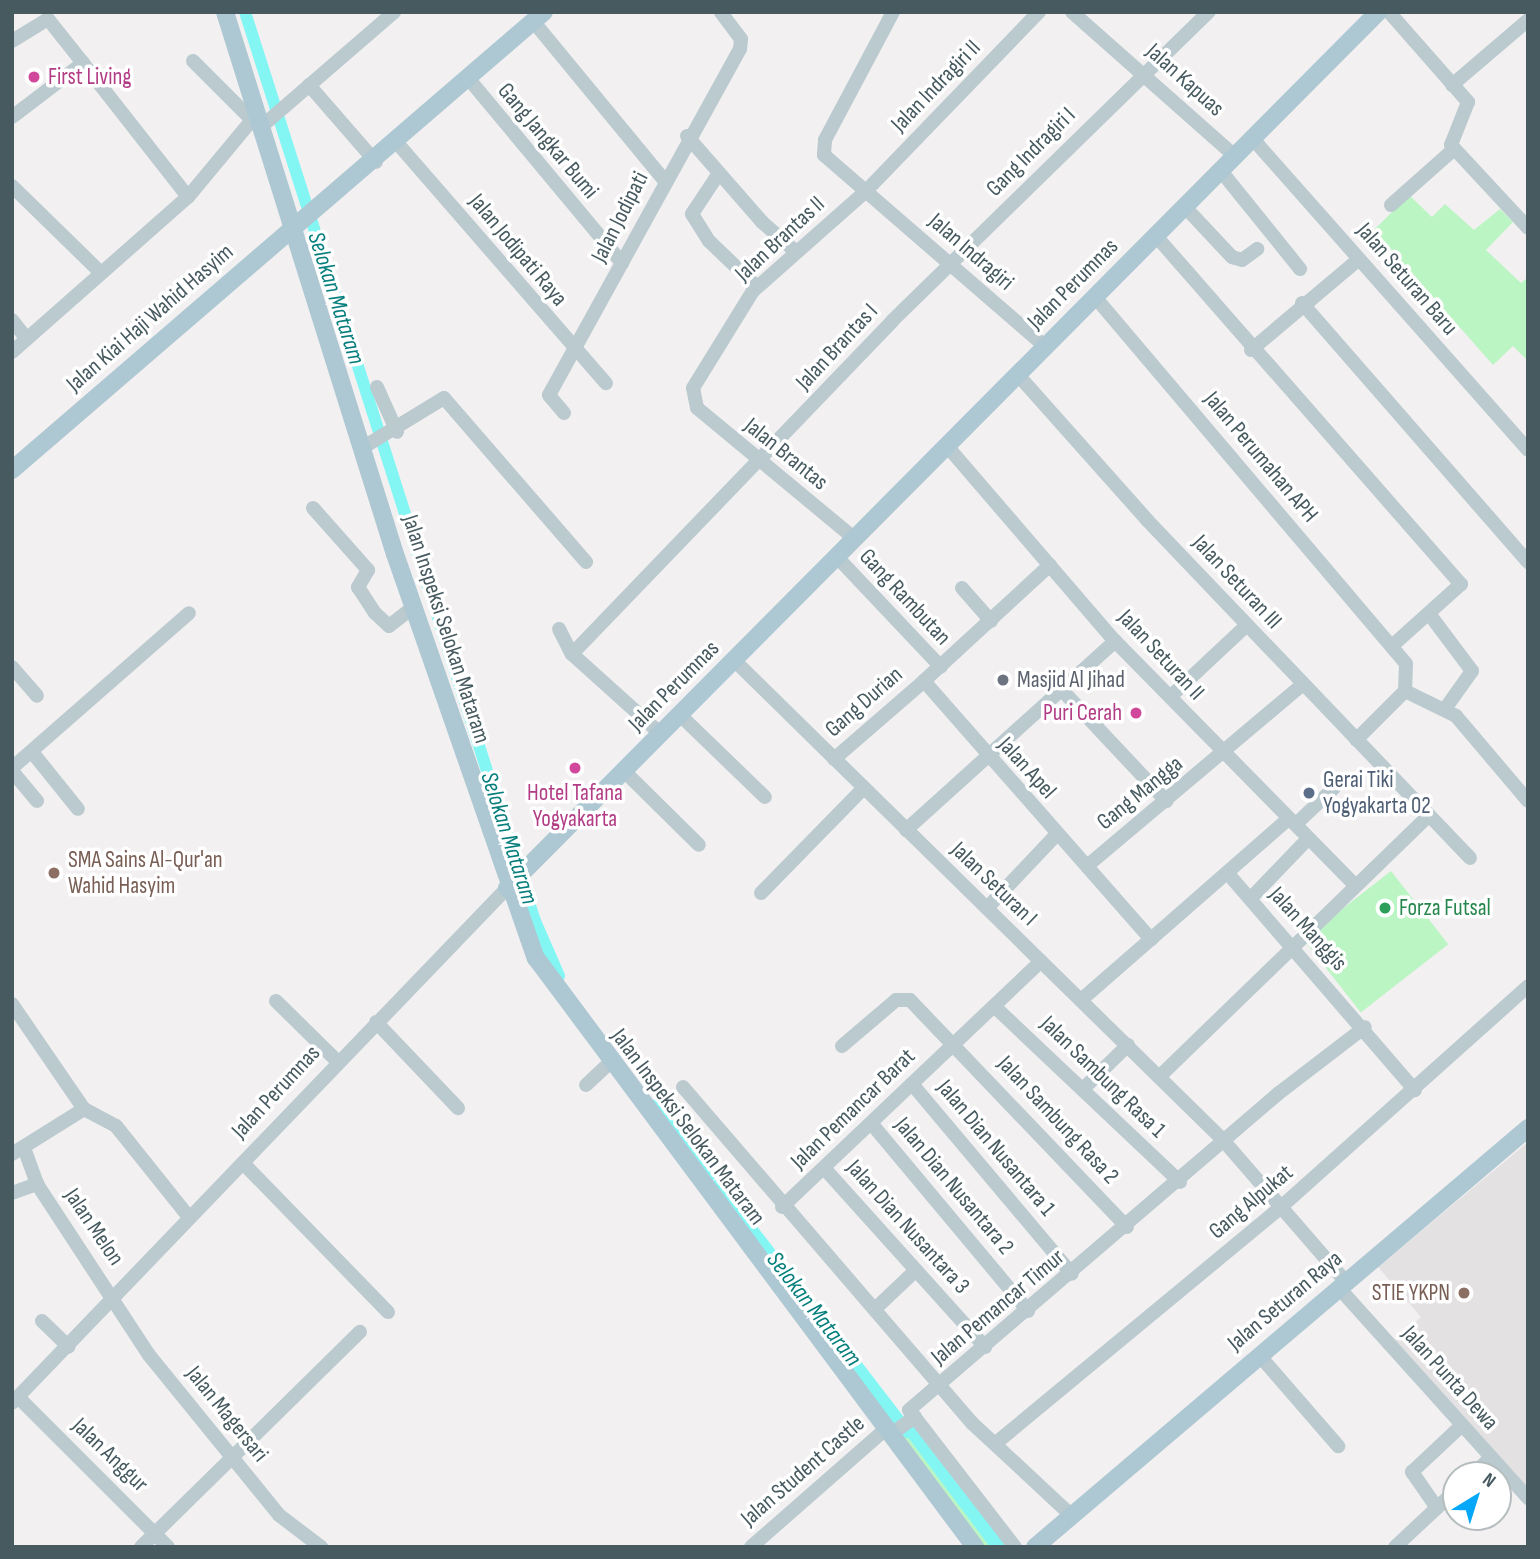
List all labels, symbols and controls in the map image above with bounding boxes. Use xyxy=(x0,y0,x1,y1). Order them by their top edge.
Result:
street label: Jalan Indragiri II xyxy=(886,34,986,138)
street label: Jalan Kapuas xyxy=(1140,38,1230,122)
place label: First Living xyxy=(48,63,132,91)
marker: First Living xyxy=(26,69,42,85)
street label: Gang Jangkar Bumi xyxy=(492,78,604,204)
street label: Gang Indragiri I xyxy=(981,102,1081,202)
street label: Jalan Jodipati xyxy=(585,167,655,267)
street label: Jalan Jodipati Raya xyxy=(463,188,573,312)
street label: Jalan Brantas II xyxy=(729,191,831,287)
street label: Jalan Indragiri xyxy=(923,208,1019,296)
street label: Jalan Seturan Baru xyxy=(1351,217,1463,341)
water label: Selokan Mataram xyxy=(301,228,371,368)
street label: Jalan Perumnas xyxy=(1022,233,1124,335)
street label: Jalan Kiai Haji Wahid Hasyim xyxy=(61,238,239,398)
street label: Jalan Brantas I xyxy=(790,298,884,396)
street label: Jalan Perumahan APH xyxy=(1198,386,1324,528)
street label: Jalan Brantas xyxy=(739,412,833,496)
street label: Jalan Inspeksi Selokan Mataram xyxy=(396,511,496,747)
street label: Jalan Seturan III xyxy=(1187,529,1287,635)
street label: Gang Rambutan xyxy=(853,543,957,651)
street label: Jalan Seturan II xyxy=(1112,604,1210,706)
street label: Jalan Perumnas xyxy=(623,635,725,737)
street label: Gang Durian xyxy=(820,661,908,743)
place label: Masjid Al Jihad xyxy=(1017,666,1125,694)
marker: Masjid Al Jihad xyxy=(995,672,1011,688)
place label: Puri Cerah xyxy=(1043,699,1122,727)
marker: Puri Cerah xyxy=(1128,705,1144,721)
street label: Jalan Apel xyxy=(992,731,1062,805)
street label: Gang Mangga xyxy=(1092,750,1188,836)
marker: Hotel Tafana Yogyakarta xyxy=(567,760,583,776)
place label: Gerai Tiki Yogyakarta 02 xyxy=(1323,766,1431,820)
water label: Selokan Mataram xyxy=(474,768,544,908)
place label: Hotel Tafana Yogyakarta xyxy=(527,779,623,833)
marker: Gerai Tiki Yogyakarta 02 xyxy=(1301,785,1317,801)
street label: Jalan Seturan I xyxy=(945,836,1043,932)
place label: SMA Sains Al-Qur'an Wahid Hasyim xyxy=(68,846,223,900)
marker: SMA Sains Al-Qur'an Wahid Hasyim xyxy=(46,865,62,881)
street label: Jalan Manggis xyxy=(1263,881,1353,977)
place label: Forza Futsal xyxy=(1399,894,1491,922)
marker: Forza Futsal xyxy=(1377,900,1393,916)
street label: Jalan Sambung Rasa 1 xyxy=(1035,1010,1171,1144)
street label: Jalan Inspeksi Selokan Mataram xyxy=(605,1023,771,1231)
street label: Jalan Perumnas xyxy=(226,1040,326,1144)
street label: Jalan Pemancar Barat xyxy=(785,1043,921,1175)
street label: Jalan Sambung Rasa 2 xyxy=(992,1050,1124,1190)
street label: Jalan Dian Nusantara 1 xyxy=(931,1074,1061,1222)
street label: Jalan Dian Nusantara 2 xyxy=(889,1112,1019,1260)
street label: Jalan Dian Nusantara 3 xyxy=(841,1154,975,1300)
street label: Gang Alpukat xyxy=(1203,1159,1299,1245)
street label: Jalan Melon xyxy=(58,1183,130,1271)
street label: Jalan Pemancar Timur xyxy=(926,1243,1070,1371)
street label: Jalan Seturan Raya xyxy=(1222,1245,1348,1357)
water label: Selokan Mataram xyxy=(760,1246,868,1372)
place label: STIE YKPN xyxy=(1372,1279,1450,1307)
marker: STIE YKPN xyxy=(1456,1285,1472,1301)
street label: Jalan Punta Dewa xyxy=(1396,1320,1504,1436)
street label: Jalan Magersari xyxy=(180,1361,274,1467)
street label: Jalan Student Castle xyxy=(736,1410,870,1532)
street label: Jalan Anggur xyxy=(66,1412,154,1498)
north arrow xyxy=(1442,1461,1512,1531)
text: N xyxy=(1478,1468,1500,1493)

